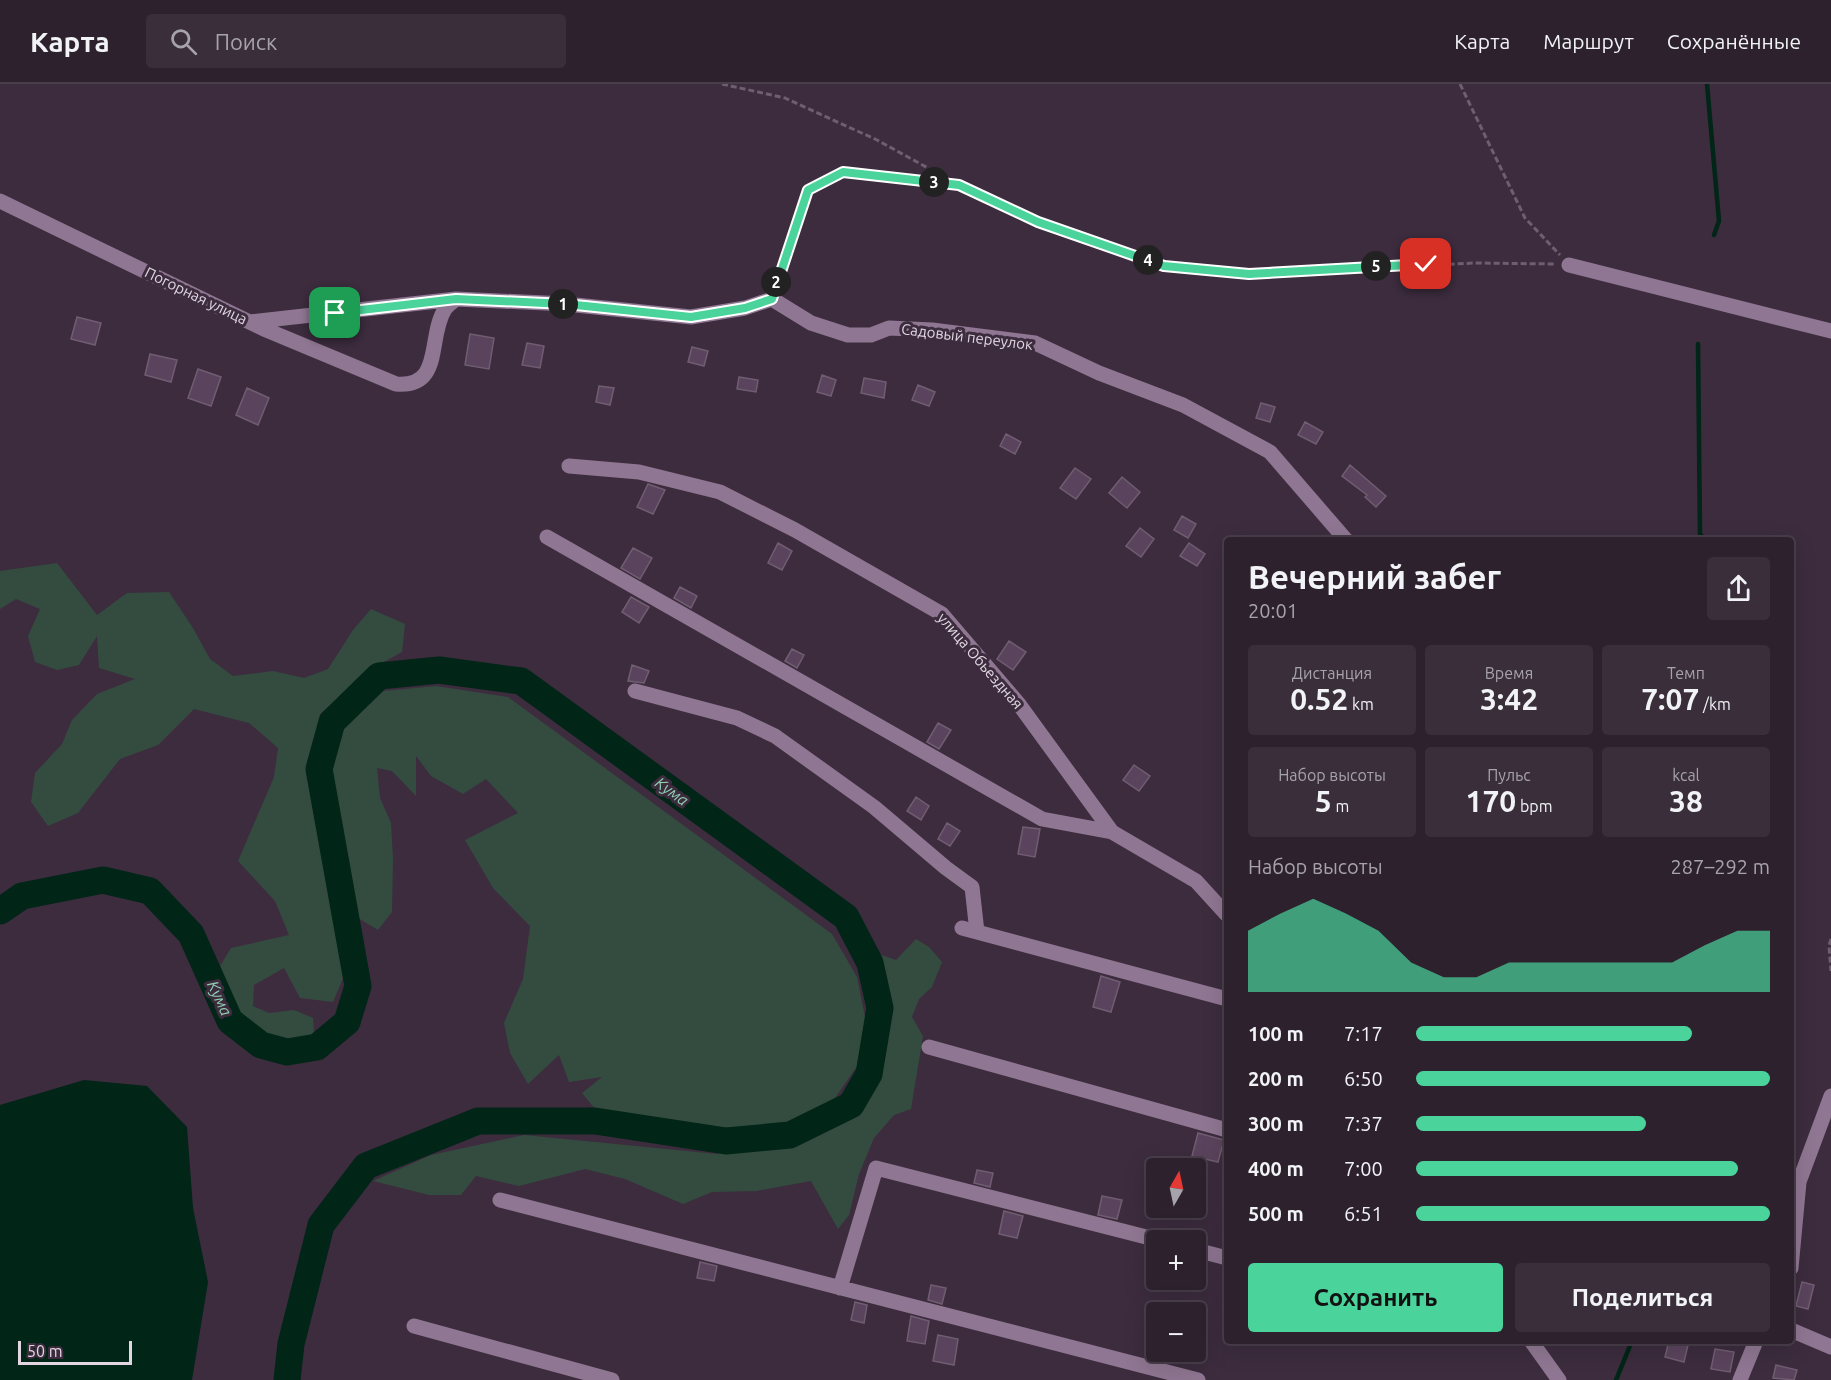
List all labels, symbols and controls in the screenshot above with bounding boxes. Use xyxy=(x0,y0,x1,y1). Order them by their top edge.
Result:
search box xyxy=(146,14,566,68)
icon: search xyxy=(167,25,200,58)
text: Карта xyxy=(30,26,110,57)
text: Поиск xyxy=(215,29,277,54)
text: Карта xyxy=(1454,29,1510,53)
text: Маршрут xyxy=(1543,29,1634,53)
text: Сохранённые xyxy=(1667,29,1801,53)
pin: 3 xyxy=(919,167,949,197)
text: 3 xyxy=(929,173,939,191)
pin xyxy=(1400,238,1451,289)
pin: 4 xyxy=(1133,245,1163,275)
icon: check xyxy=(1409,247,1442,280)
text: 4 xyxy=(1143,251,1153,269)
pin: 5 xyxy=(1361,251,1391,281)
text: 5 xyxy=(1371,257,1381,275)
street label: Погорная улица xyxy=(142,263,250,328)
pin: 2 xyxy=(761,267,791,297)
text: 2 xyxy=(771,273,781,291)
pin xyxy=(309,287,360,338)
pin: 1 xyxy=(548,289,578,319)
text: 1 xyxy=(558,295,568,313)
icon: arrive xyxy=(318,296,351,329)
street label: Садовый переулок xyxy=(900,320,1034,353)
button: share xyxy=(1707,557,1770,620)
text: Вечерний забег xyxy=(1248,558,1501,595)
text: 20:01 xyxy=(1248,599,1298,622)
street label: улица Обьездная xyxy=(934,609,1027,712)
text: Дистанция xyxy=(1292,664,1372,682)
text: Время xyxy=(1485,664,1533,682)
text: Темп xyxy=(1667,664,1705,682)
text: 0.52 xyxy=(1290,682,1348,716)
text: 3:42 xyxy=(1480,682,1538,716)
text: 7:07 xyxy=(1641,682,1699,716)
text: km xyxy=(1348,695,1374,713)
text: /km xyxy=(1699,695,1731,713)
text: Набор высоты xyxy=(1278,766,1386,784)
text: Пульс xyxy=(1487,766,1531,784)
text: kcal xyxy=(1672,766,1700,784)
water label: Кума xyxy=(652,773,692,809)
text: 5 xyxy=(1315,784,1332,818)
text: 170 xyxy=(1466,784,1516,818)
text: 38 xyxy=(1669,784,1703,818)
text: m xyxy=(1332,797,1349,815)
text: bpm xyxy=(1516,797,1552,815)
text: Набор высоты xyxy=(1248,855,1383,878)
text: 287–292 m xyxy=(1671,855,1770,878)
water label: Кума xyxy=(204,978,236,1019)
text: 100 m xyxy=(1248,1022,1304,1045)
text: 7:17 xyxy=(1344,1022,1383,1045)
text: 200 m xyxy=(1248,1067,1304,1090)
text: 6:50 xyxy=(1344,1067,1383,1090)
text: 300 m xyxy=(1248,1112,1304,1135)
text: 7:37 xyxy=(1344,1112,1383,1135)
text: 400 m xyxy=(1248,1157,1304,1180)
text: 7:00 xyxy=(1344,1157,1383,1180)
north arrow xyxy=(1146,1158,1206,1218)
map controls xyxy=(1146,1158,1206,1362)
text: 500 m xyxy=(1248,1202,1304,1225)
text: 6:51 xyxy=(1344,1202,1383,1225)
button: + xyxy=(1146,1230,1206,1290)
button: Сохранить xyxy=(1248,1263,1503,1332)
button: Поделиться xyxy=(1515,1263,1770,1332)
button: − xyxy=(1146,1302,1206,1362)
scale bar xyxy=(18,1338,132,1366)
text: 50 m xyxy=(27,1342,63,1360)

